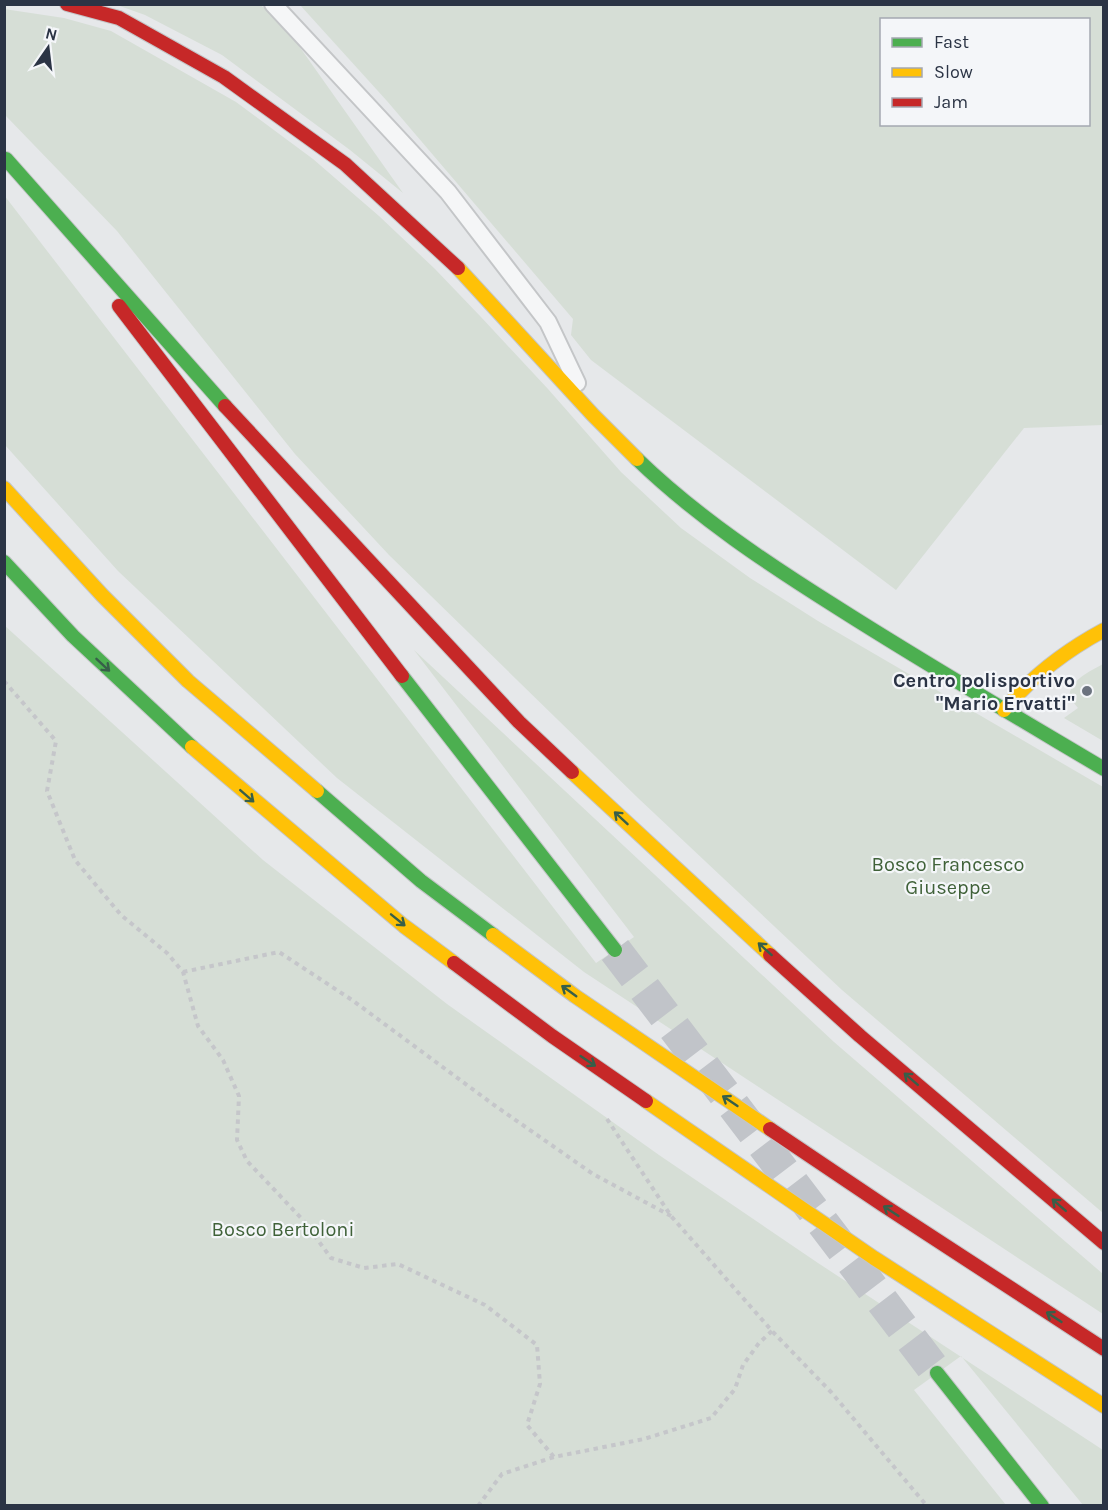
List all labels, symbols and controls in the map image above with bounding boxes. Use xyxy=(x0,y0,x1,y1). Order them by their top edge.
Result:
north arrow xyxy=(18,18,78,78)
legend xyxy=(880,18,1090,126)
text: N xyxy=(44,23,59,45)
text: Fast xyxy=(934,31,969,53)
text: Slow xyxy=(934,61,973,83)
text: Jam xyxy=(934,91,968,113)
one-way arrow xyxy=(95,658,110,672)
place label: Centro polisportivo "Mario Ervatti" xyxy=(893,669,1075,715)
marker: Centro polisportivo "Mario Ervatti" xyxy=(1080,684,1094,698)
one-way arrow xyxy=(240,789,255,803)
one-way arrow xyxy=(614,811,629,825)
park label: Bosco Francesco Giuseppe xyxy=(871,853,1025,899)
one-way arrow xyxy=(389,913,405,926)
one-way arrow xyxy=(757,942,772,957)
one-way arrow xyxy=(561,985,577,998)
one-way arrow xyxy=(579,1055,596,1067)
one-way arrow xyxy=(904,1072,919,1086)
one-way arrow xyxy=(722,1095,739,1107)
one-way arrow xyxy=(1051,1199,1067,1212)
one-way arrow xyxy=(883,1205,900,1217)
park label: Bosco Bertoloni xyxy=(212,1218,354,1241)
one-way arrow xyxy=(1046,1311,1063,1324)

